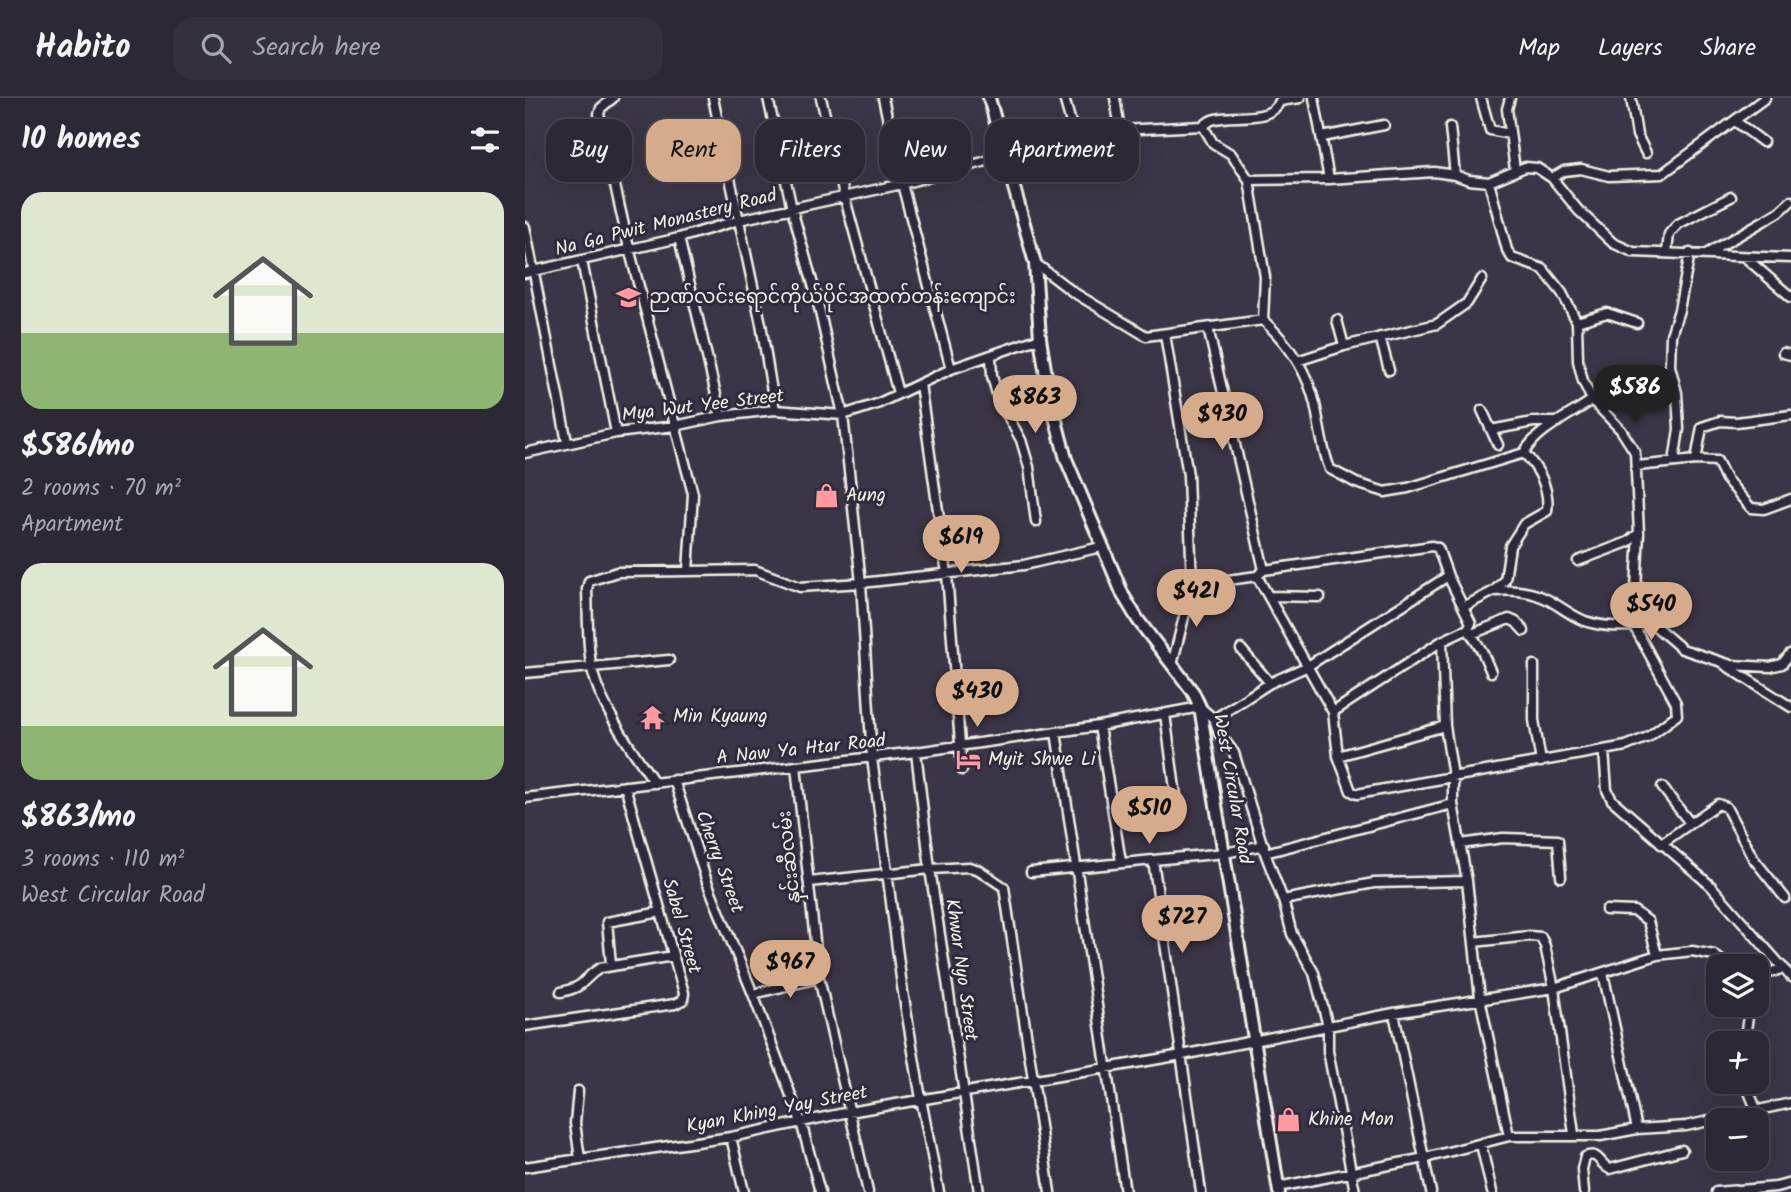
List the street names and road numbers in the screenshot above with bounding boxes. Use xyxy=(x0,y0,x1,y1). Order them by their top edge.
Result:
street label: Na Ga Pwit Monastery Road xyxy=(552,181,781,265)
street label: Mya Wut Yee Street xyxy=(620,381,786,431)
street label: West Circular Road xyxy=(1204,712,1260,867)
street label: A Naw Ya Htar Road xyxy=(715,726,888,774)
street label: Cherry Street xyxy=(687,806,752,918)
street label: နှင်းဆီလမ်း xyxy=(769,809,810,905)
street label: Sabel Street xyxy=(653,875,709,978)
street label: Khwar Nyo Street xyxy=(936,897,986,1044)
street label: Kyan Khing Yay Street xyxy=(684,1078,871,1142)

